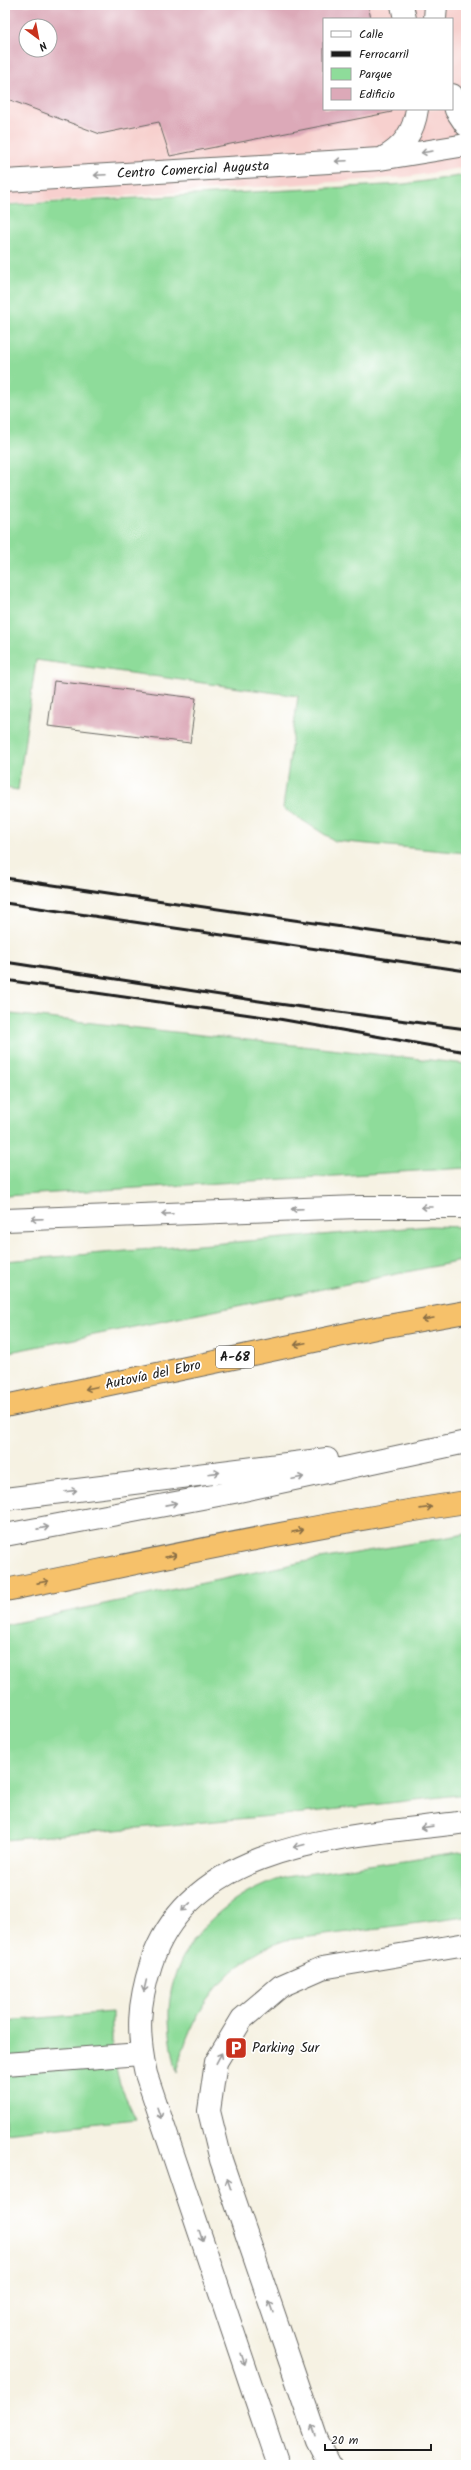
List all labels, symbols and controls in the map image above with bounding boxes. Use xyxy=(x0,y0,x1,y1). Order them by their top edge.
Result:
north arrow xyxy=(18,18,58,58)
legend xyxy=(323,18,453,110)
text: Calle xyxy=(359,25,384,44)
text: N xyxy=(35,36,50,55)
text: Ferrocarril xyxy=(359,45,409,64)
text: Parque xyxy=(359,65,393,84)
text: Edificio xyxy=(359,85,395,104)
one-way arrow xyxy=(421,148,434,156)
street label: Centro Comercial Augusta xyxy=(116,155,270,185)
one-way arrow xyxy=(335,158,348,165)
one-way arrow xyxy=(94,172,107,179)
one-way arrow xyxy=(421,1203,434,1211)
one-way arrow xyxy=(291,1205,304,1213)
one-way arrow xyxy=(161,1210,174,1218)
one-way arrow xyxy=(31,1215,44,1222)
one-way arrow xyxy=(421,1315,434,1323)
one-way arrow xyxy=(294,1340,307,1348)
road number: A-68 xyxy=(216,1346,254,1368)
street label: Autovía del Ebro xyxy=(103,1354,203,1396)
one-way arrow xyxy=(84,1384,97,1392)
one-way arrow xyxy=(207,1469,220,1477)
one-way arrow xyxy=(292,1474,305,1482)
one-way arrow xyxy=(65,1487,78,1495)
one-way arrow xyxy=(164,1500,177,1508)
one-way arrow xyxy=(419,1504,432,1512)
one-way arrow xyxy=(36,1524,49,1532)
one-way arrow xyxy=(291,1527,304,1535)
one-way arrow xyxy=(164,1552,177,1560)
one-way arrow xyxy=(36,1578,49,1586)
one-way arrow xyxy=(421,1823,434,1831)
one-way arrow xyxy=(293,1843,306,1851)
one-way arrow xyxy=(181,1902,191,1911)
one-way arrow xyxy=(140,1979,148,1992)
parking icon: Parking Sur xyxy=(223,2035,249,2061)
place label: Parking Sur xyxy=(252,2037,321,2059)
one-way arrow xyxy=(216,2052,223,2064)
one-way arrow xyxy=(156,2106,163,2119)
one-way arrow xyxy=(225,2177,232,2190)
one-way arrow xyxy=(198,2229,205,2242)
one-way arrow xyxy=(267,2301,275,2313)
one-way arrow xyxy=(240,2352,247,2365)
one-way arrow xyxy=(310,2423,317,2436)
scale bar xyxy=(325,2426,431,2452)
text: 20 m xyxy=(331,2431,359,2450)

